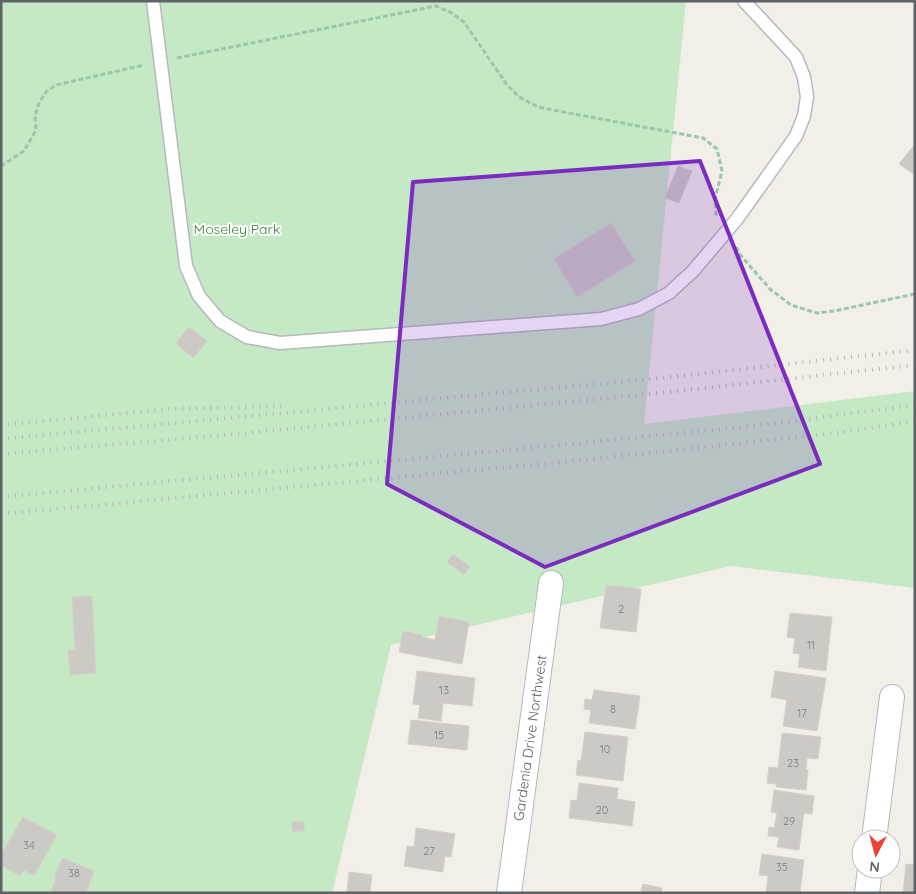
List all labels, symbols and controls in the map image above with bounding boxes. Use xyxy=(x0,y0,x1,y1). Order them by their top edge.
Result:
park label: Moseley Park xyxy=(194,220,280,238)
house number: 2 xyxy=(618,602,624,616)
house number: 11 xyxy=(807,638,815,652)
street label: Gardenia Drive Northwest xyxy=(509,654,551,822)
house number: 13 xyxy=(439,683,449,697)
house number: 8 xyxy=(610,702,616,716)
house number: 17 xyxy=(797,706,807,720)
house number: 15 xyxy=(434,728,444,742)
house number: 10 xyxy=(600,742,610,756)
house number: 23 xyxy=(787,756,799,770)
house number: 20 xyxy=(596,803,608,817)
house number: 29 xyxy=(783,814,795,828)
north arrow xyxy=(851,829,901,879)
house number: 34 xyxy=(23,838,35,852)
house number: 27 xyxy=(423,844,435,858)
text: N xyxy=(869,857,881,876)
house number: 35 xyxy=(776,860,788,874)
house number: 38 xyxy=(68,866,80,880)

